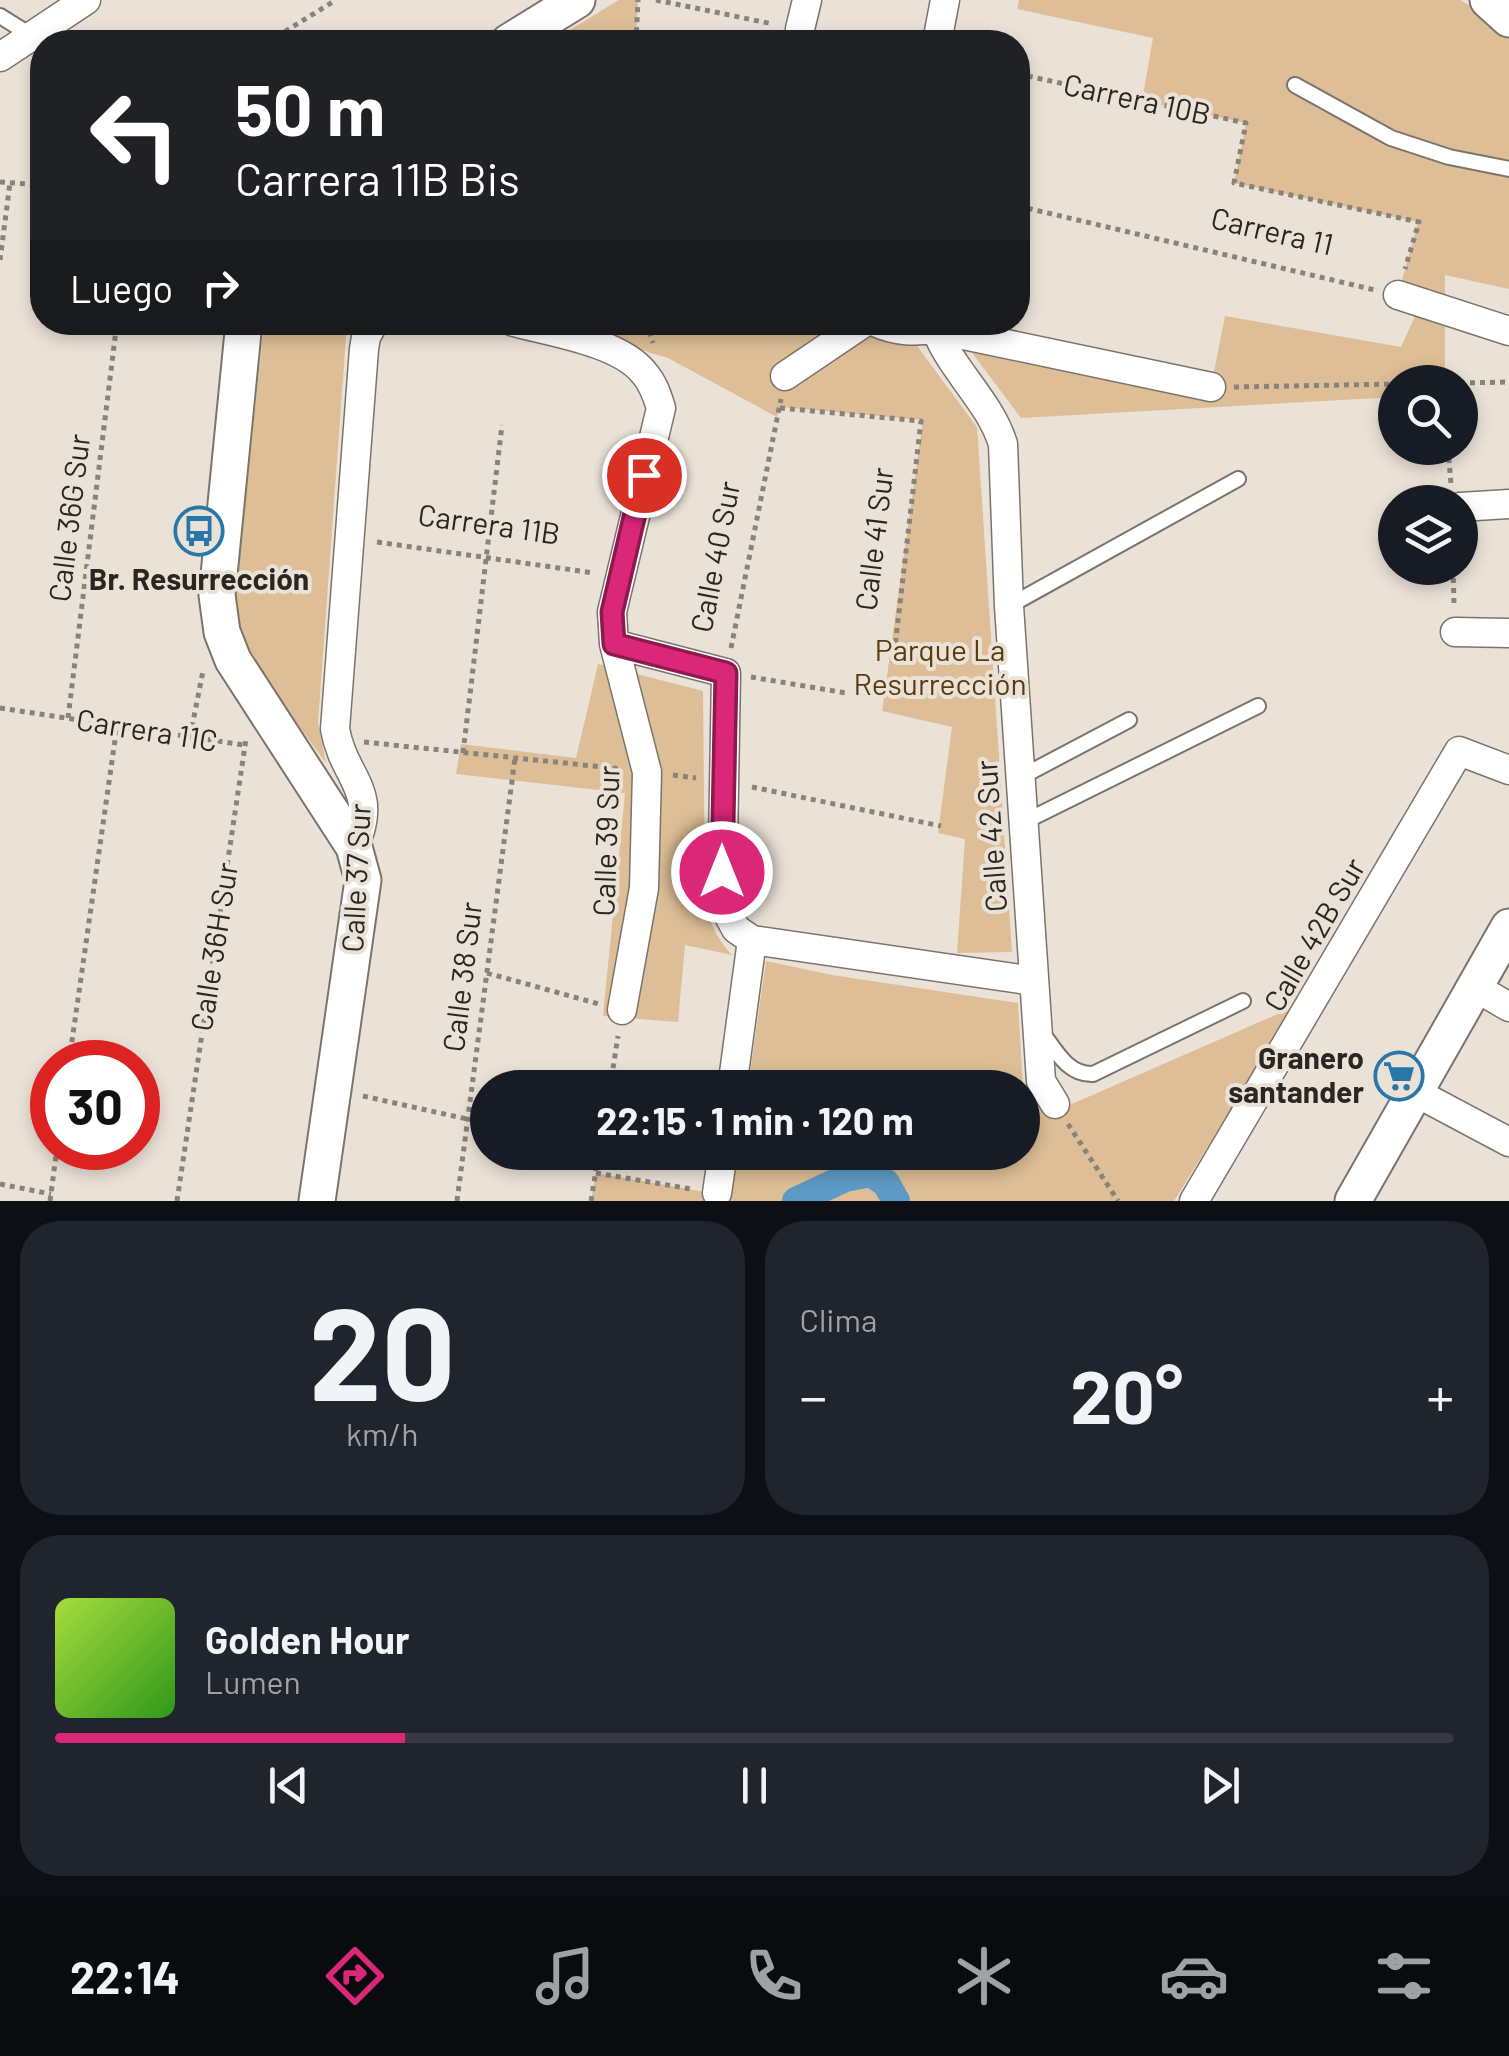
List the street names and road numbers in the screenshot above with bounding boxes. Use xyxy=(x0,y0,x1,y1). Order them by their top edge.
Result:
street label: Carrera 10B xyxy=(1061,65,1214,131)
street label: Carrera 11 xyxy=(1208,199,1337,262)
street label: Calle 36G Sur xyxy=(40,432,96,604)
street label: Calle 41 Sur xyxy=(846,465,900,612)
street label: Calle 40 Sur xyxy=(682,478,746,635)
street label: Carrera 11B xyxy=(416,495,563,551)
street label: Carrera 11C xyxy=(74,700,221,758)
street label: Calle 42 Sur xyxy=(967,759,1013,913)
street label: Calle 39 Sur xyxy=(584,765,626,917)
street label: Calle 37 Sur xyxy=(333,802,377,953)
street label: Calle 42B Sur xyxy=(1255,851,1372,1017)
street label: Calle 36H Sur xyxy=(182,860,244,1034)
street label: Calle 38 Sur xyxy=(434,900,488,1054)

